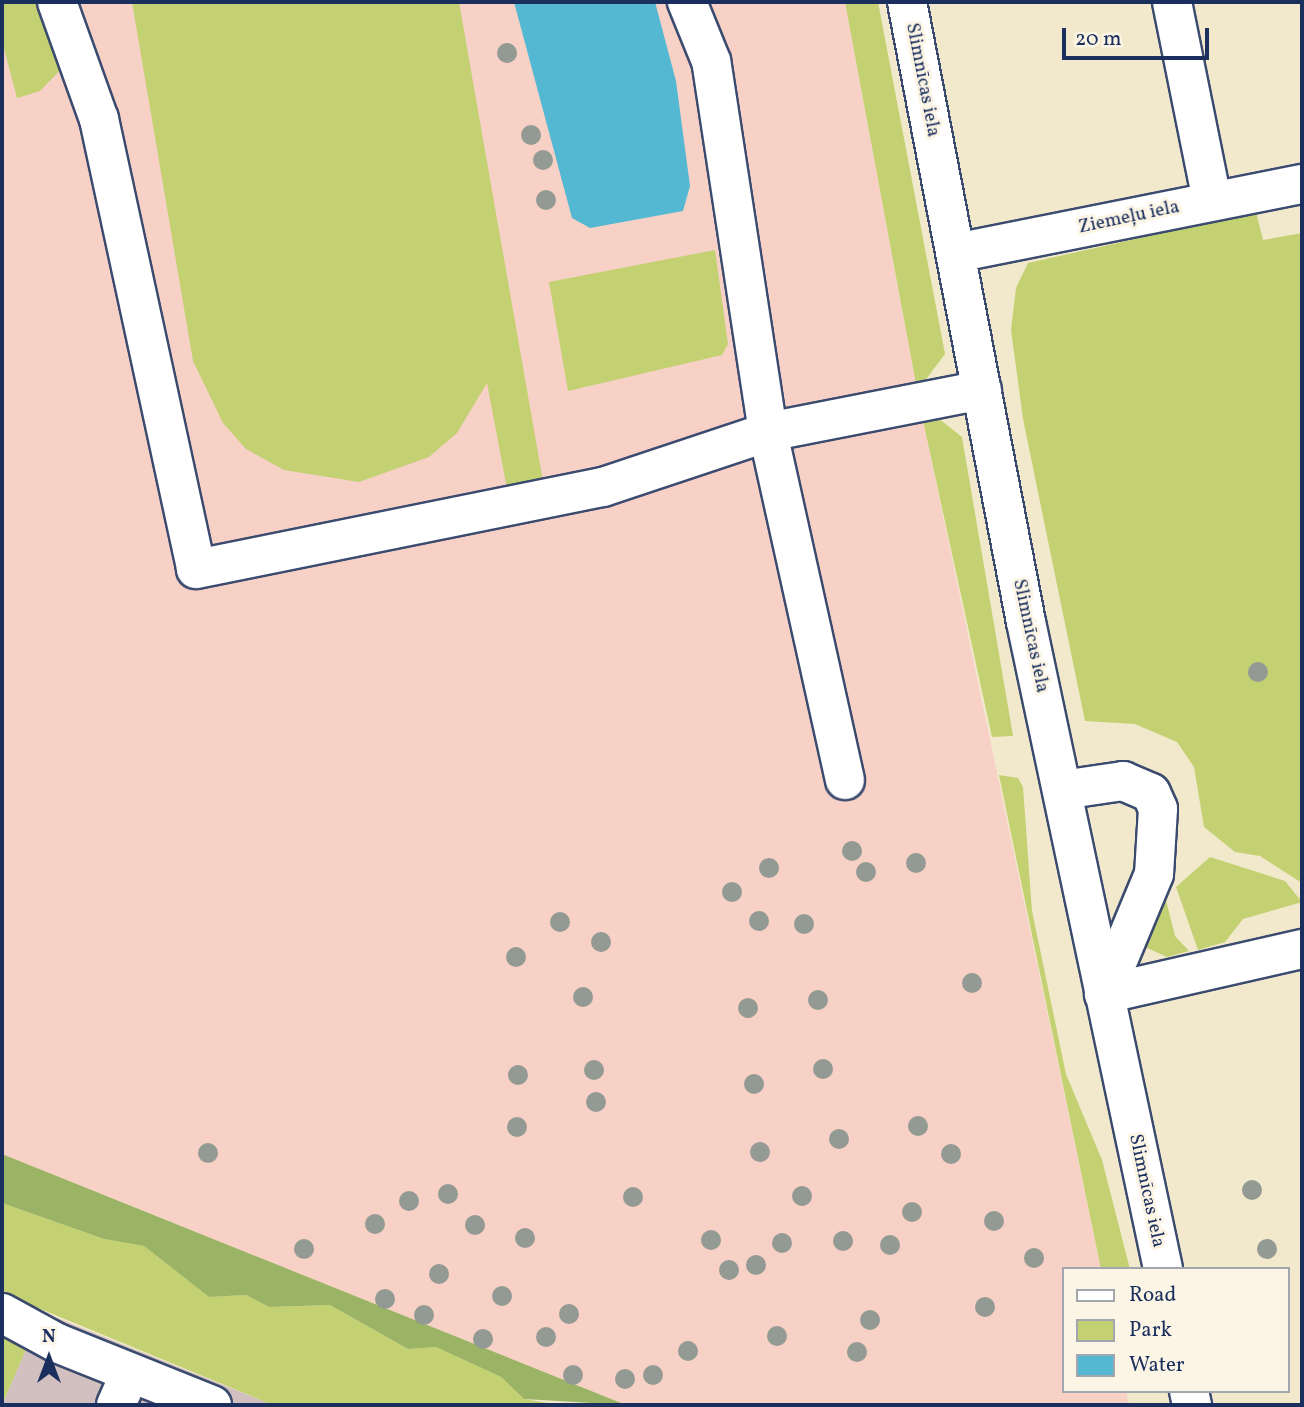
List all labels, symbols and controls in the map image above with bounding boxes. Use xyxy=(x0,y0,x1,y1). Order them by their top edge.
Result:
scale bar xyxy=(1066,14,1213,58)
street label: Slimnīcas iela xyxy=(900,21,944,139)
text: 20 m xyxy=(1075,25,1121,54)
street label: Ziemeļu iela xyxy=(1076,196,1182,240)
street label: Slimnīcas iela xyxy=(1007,577,1053,695)
street label: Slimnīcas iela xyxy=(1123,1132,1169,1250)
legend xyxy=(1062,1267,1290,1393)
text: Road xyxy=(1129,1281,1176,1310)
text: Park xyxy=(1129,1316,1172,1345)
north arrow xyxy=(14,1323,84,1393)
text: N xyxy=(42,1324,56,1350)
text: Water xyxy=(1129,1351,1185,1380)

